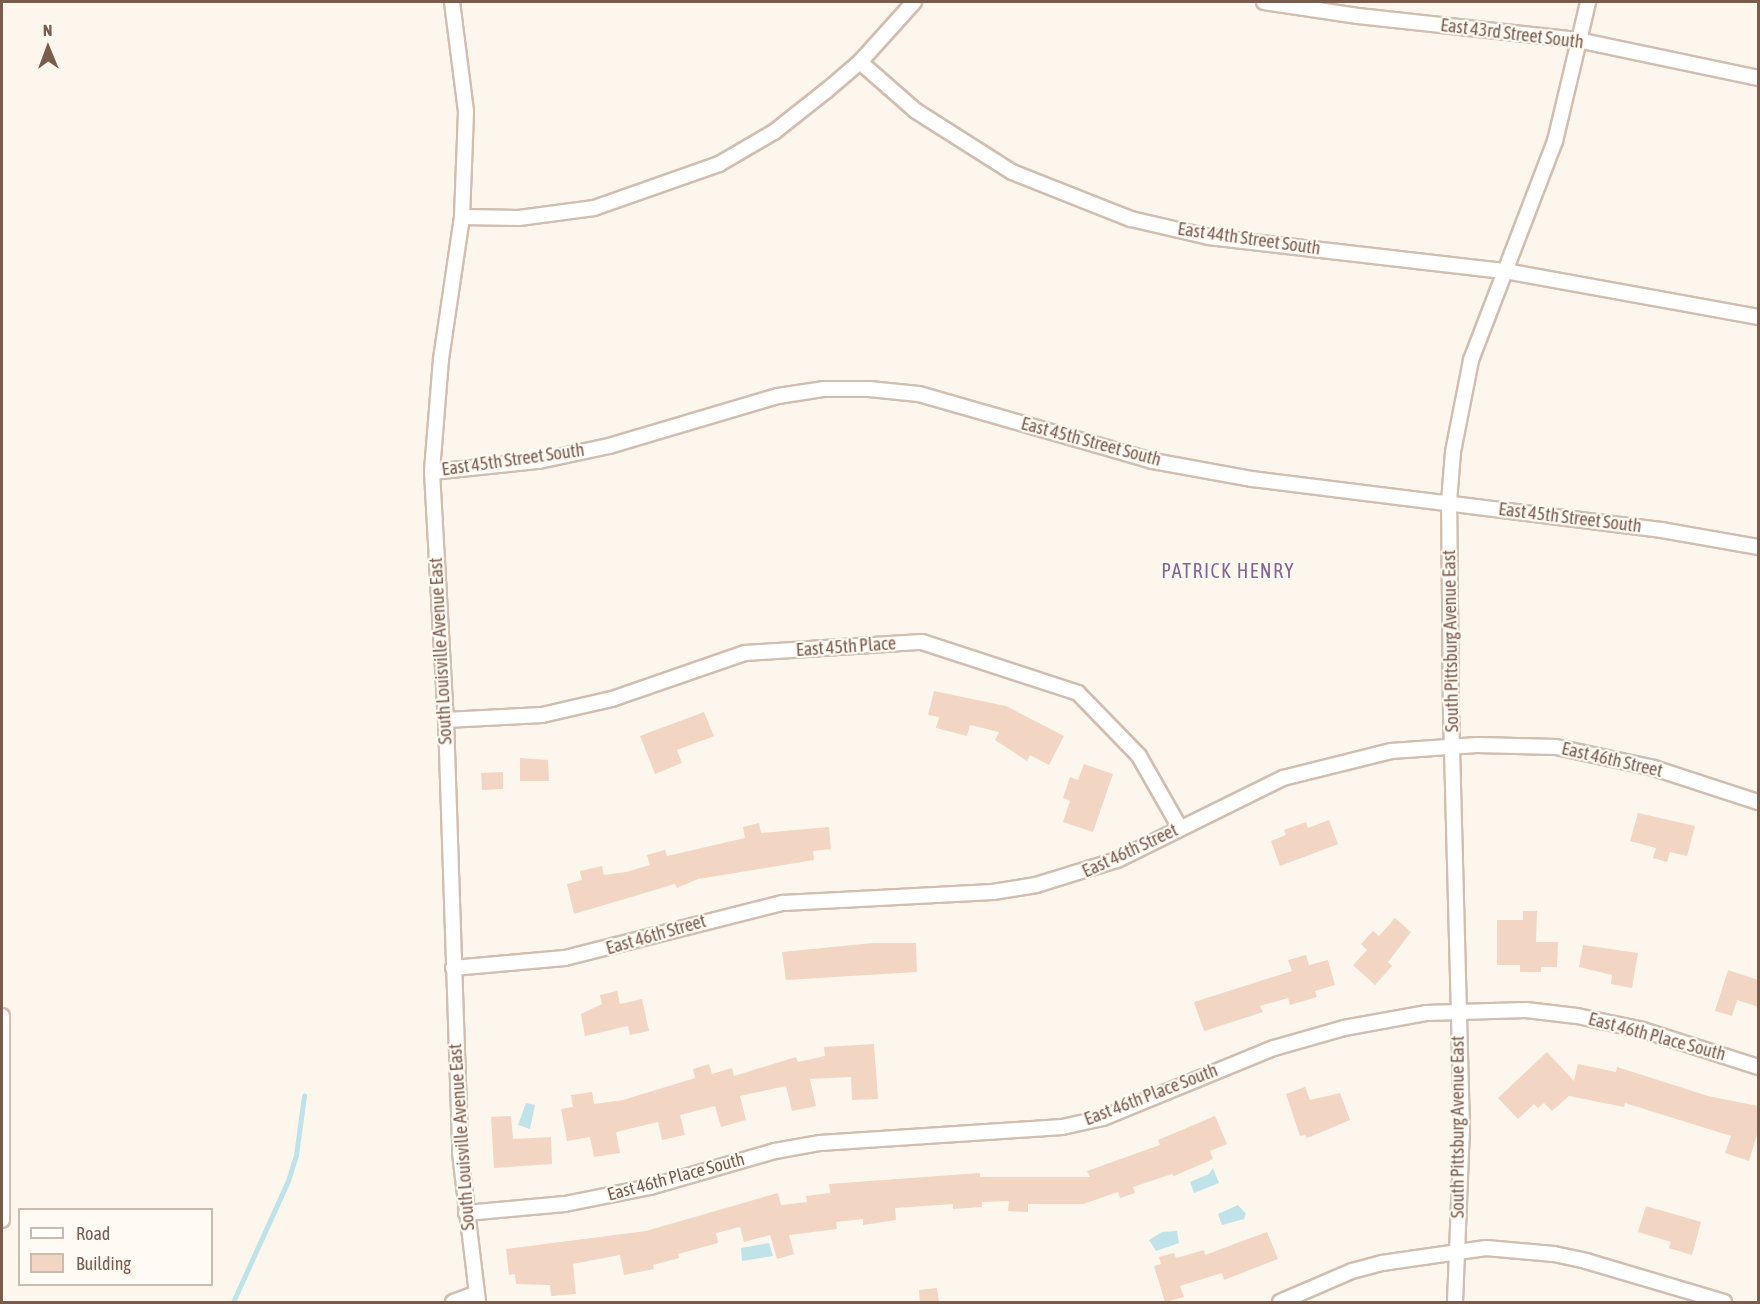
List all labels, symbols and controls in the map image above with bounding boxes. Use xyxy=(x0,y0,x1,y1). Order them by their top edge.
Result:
street label: East 43rd Street South xyxy=(1439,15,1585,53)
north arrow xyxy=(18,18,78,78)
text: N xyxy=(43,21,53,39)
street label: East 44th Street South xyxy=(1176,218,1322,260)
street label: East 45th Street South xyxy=(1019,413,1163,471)
street label: East 45th Street South xyxy=(440,439,586,481)
street label: East 45th Street South xyxy=(1497,499,1643,537)
street label: South Pittsburg Avenue East xyxy=(1439,550,1463,732)
street label: South Louisville Avenue East xyxy=(425,557,457,745)
district label: PATRICK HENRY xyxy=(1161,558,1295,582)
street label: East 45th Place xyxy=(795,633,897,661)
street label: East 46th Street xyxy=(1559,738,1665,782)
street label: East 46th Street xyxy=(1079,819,1181,883)
street label: East 46th Street xyxy=(604,910,708,960)
street label: East 46th Place South xyxy=(1586,1008,1728,1066)
street label: South Pittsburg Avenue East xyxy=(1447,1036,1469,1218)
street label: South Louisville Avenue East xyxy=(445,1043,479,1231)
street label: East 46th Place South xyxy=(1081,1060,1221,1130)
street label: East 46th Place South xyxy=(605,1148,747,1206)
legend xyxy=(18,1208,213,1286)
text: Road xyxy=(76,1223,110,1244)
text: Building xyxy=(76,1253,131,1274)

